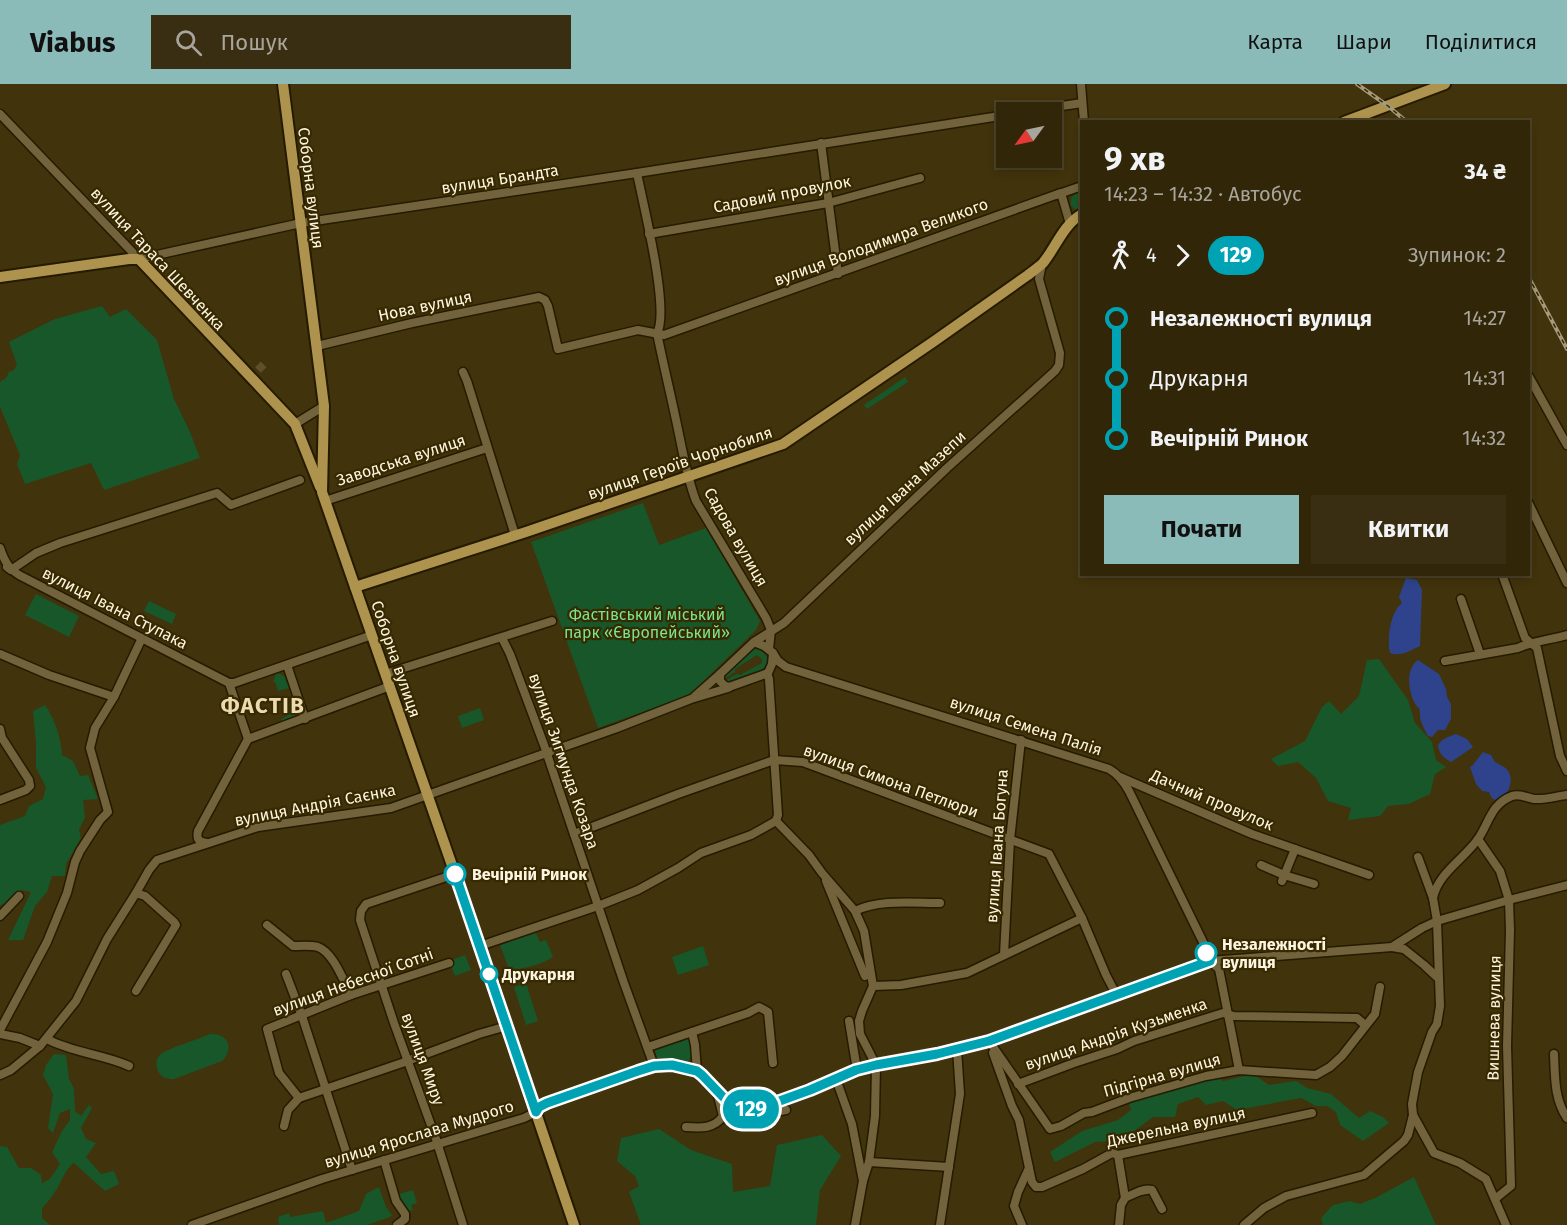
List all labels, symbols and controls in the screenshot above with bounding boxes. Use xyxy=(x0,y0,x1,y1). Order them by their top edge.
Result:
search box xyxy=(151,15,571,69)
text: Viabus xyxy=(30,26,115,59)
icon: search xyxy=(172,26,205,59)
text: Пошук xyxy=(220,29,288,56)
text: Карта xyxy=(1247,29,1303,55)
text: Шари xyxy=(1336,29,1392,55)
text: Поділитися xyxy=(1425,29,1537,55)
north arrow xyxy=(996,102,1062,168)
map controls xyxy=(996,102,1062,168)
street label: Соборна вулиця xyxy=(294,126,328,250)
text: 9 хв xyxy=(1104,139,1166,179)
text: 34 ₴ xyxy=(1464,158,1506,185)
street label: вулиця Брандта xyxy=(440,160,560,198)
street label: Садовий провулок xyxy=(712,171,853,217)
text: 14:23 – 14:32 · Автобус xyxy=(1104,182,1302,206)
street label: вулиця Тараса Шевченка xyxy=(87,184,229,334)
street label: вулиця Володимира Великого xyxy=(771,194,991,290)
icon: walk xyxy=(1104,239,1137,272)
icon: forward xyxy=(1166,239,1199,272)
text: 129 xyxy=(1220,242,1252,268)
text: 4 xyxy=(1146,243,1157,267)
text: Зупинок: 2 xyxy=(1408,243,1506,267)
street label: Нова вулиця xyxy=(376,287,474,325)
text: Незалежності вулиця xyxy=(1150,305,1372,332)
text: 14:27 xyxy=(1463,306,1506,330)
text: Друкарня xyxy=(1150,365,1249,392)
text: 14:31 xyxy=(1464,366,1506,390)
street label: вулиця Героїв Чорнобиля xyxy=(585,422,775,504)
text: Вечірній Ринок xyxy=(1150,425,1308,452)
text: 14:32 xyxy=(1462,426,1506,450)
street label: вулиця Івана Мазепи xyxy=(840,427,970,549)
street label: Заводська вулиця xyxy=(334,430,468,490)
street label: Садова вулиця xyxy=(700,484,772,590)
button: Почати xyxy=(1104,495,1299,564)
button: Квитки xyxy=(1311,495,1506,564)
street label: вулиця Івана Ступака xyxy=(39,563,191,653)
street label: Соборна вулиця xyxy=(367,598,425,720)
park label: Фастівський міський парк «Європейський» xyxy=(564,605,730,642)
street label: вулиця Зигмунда Козара xyxy=(525,671,603,851)
district label: ФАСТІВ xyxy=(221,692,305,719)
street label: вулиця Семена Палія xyxy=(947,692,1105,760)
street label: вулиця Симона Петлюри xyxy=(801,740,981,822)
street label: Дачний провулок xyxy=(1147,765,1277,835)
street label: вулиця Івана Богуна xyxy=(982,769,1012,923)
street label: вулиця Андрія Саєнка xyxy=(233,780,397,830)
marker: Вечірній Ринок xyxy=(444,863,466,885)
place label: Вечірній Ринок xyxy=(472,865,587,884)
place label: Незалежності вулиця xyxy=(1222,935,1326,972)
marker: Незалежності вулиця xyxy=(1195,942,1217,964)
street label: вулиця Небесної Сотні xyxy=(270,944,436,1020)
street label: Вишнева вулиця xyxy=(1483,955,1505,1081)
marker: Друкарня xyxy=(480,965,498,983)
place label: Друкарня xyxy=(501,965,575,984)
street label: вулиця Андрія Кузьменка xyxy=(1022,994,1210,1074)
street label: вулиця Миру xyxy=(397,1010,449,1108)
street label: Підгірна вулиця xyxy=(1101,1049,1223,1101)
line badge: 129 xyxy=(716,1090,786,1128)
street label: вулиця Ярослава Мудрого xyxy=(322,1096,516,1172)
text: 129 xyxy=(735,1096,767,1122)
street label: Джерельна вулиця xyxy=(1104,1103,1247,1151)

